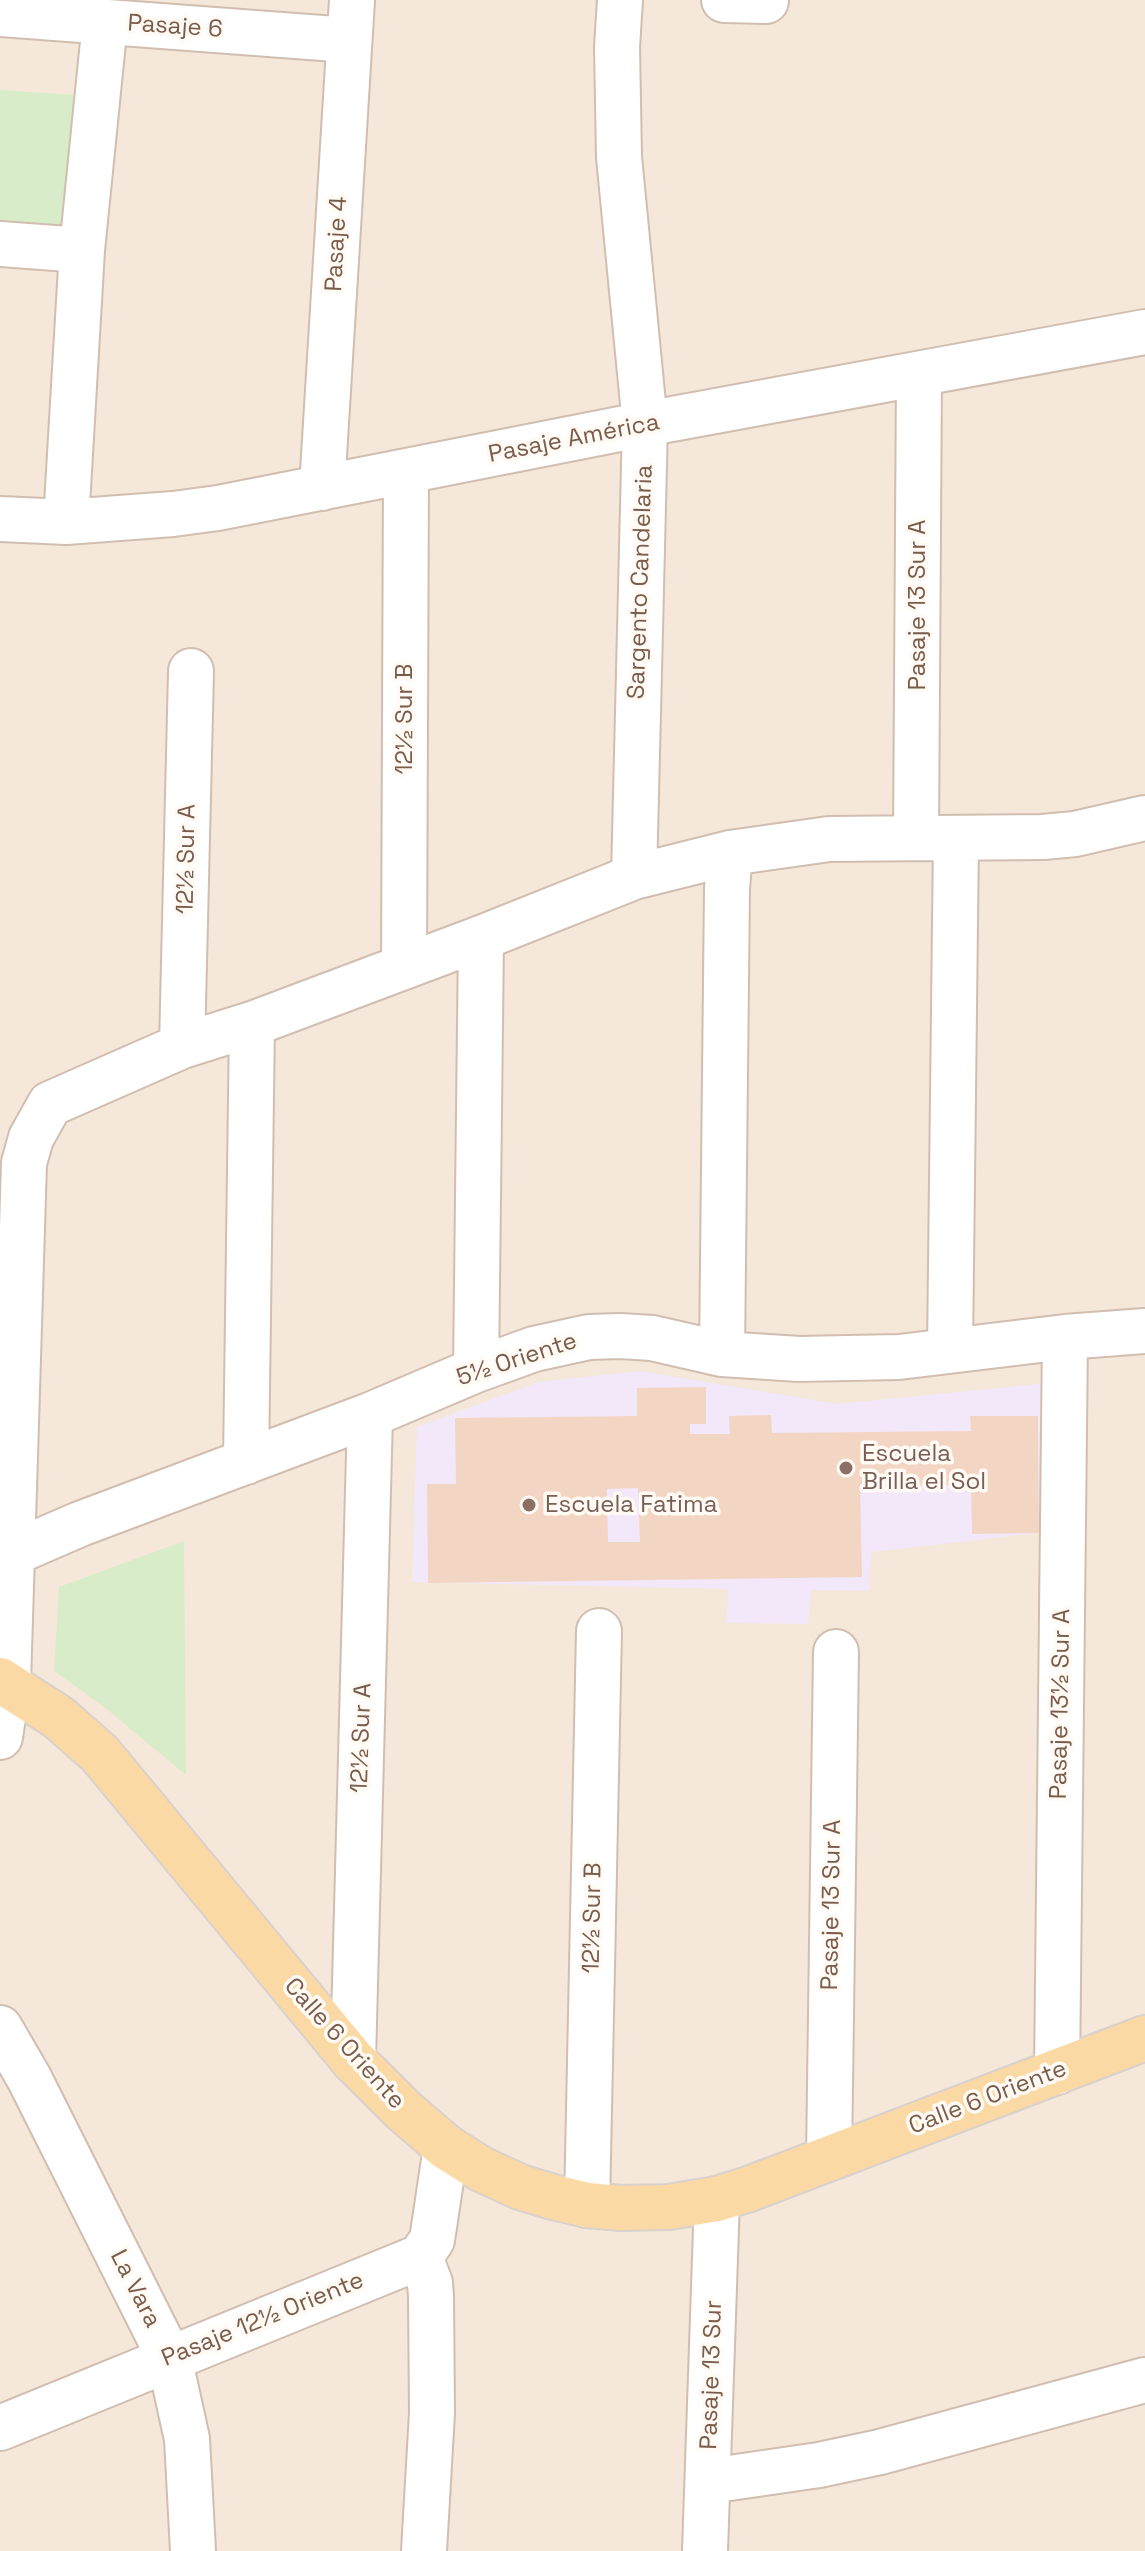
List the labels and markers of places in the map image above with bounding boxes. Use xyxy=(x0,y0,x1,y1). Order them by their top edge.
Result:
place label: Escuela Brilla el Sol xyxy=(862,1440,986,1496)
marker: Escuela Brilla el Sol xyxy=(837,1459,855,1477)
place label: Escuela Fatima xyxy=(545,1491,717,1519)
marker: Escuela Fatima xyxy=(520,1496,538,1514)

